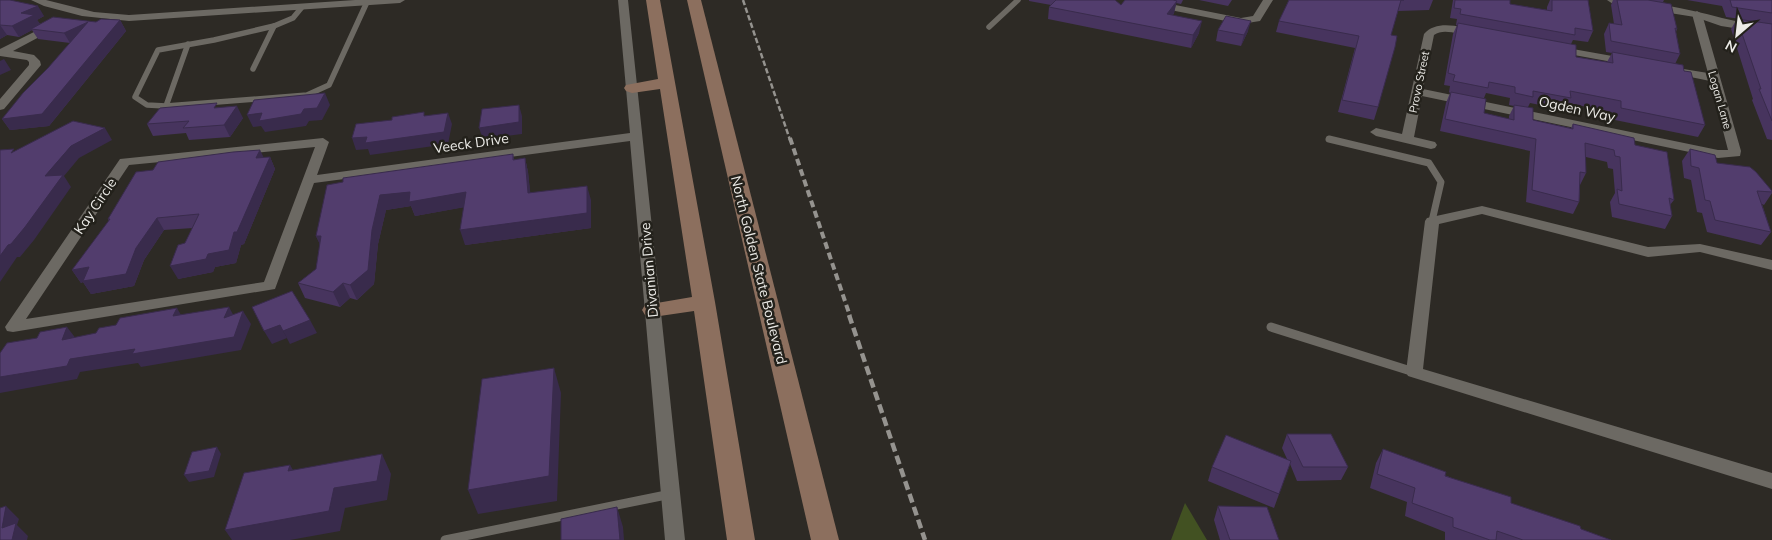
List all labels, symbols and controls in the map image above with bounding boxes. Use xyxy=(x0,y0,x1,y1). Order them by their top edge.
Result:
north arrow xyxy=(1712,10,1762,60)
text: N xyxy=(1722,36,1740,57)
street label: Provo Street xyxy=(1406,50,1432,114)
street label: Logan Lane xyxy=(1705,69,1735,131)
street label: Ogden Way xyxy=(1537,92,1617,126)
street label: Veeck Drive xyxy=(432,129,510,157)
street label: Kay Circle xyxy=(70,174,120,238)
street label: North Golden State Boulevard xyxy=(727,174,791,366)
street label: Divanian Drive xyxy=(636,222,662,318)

